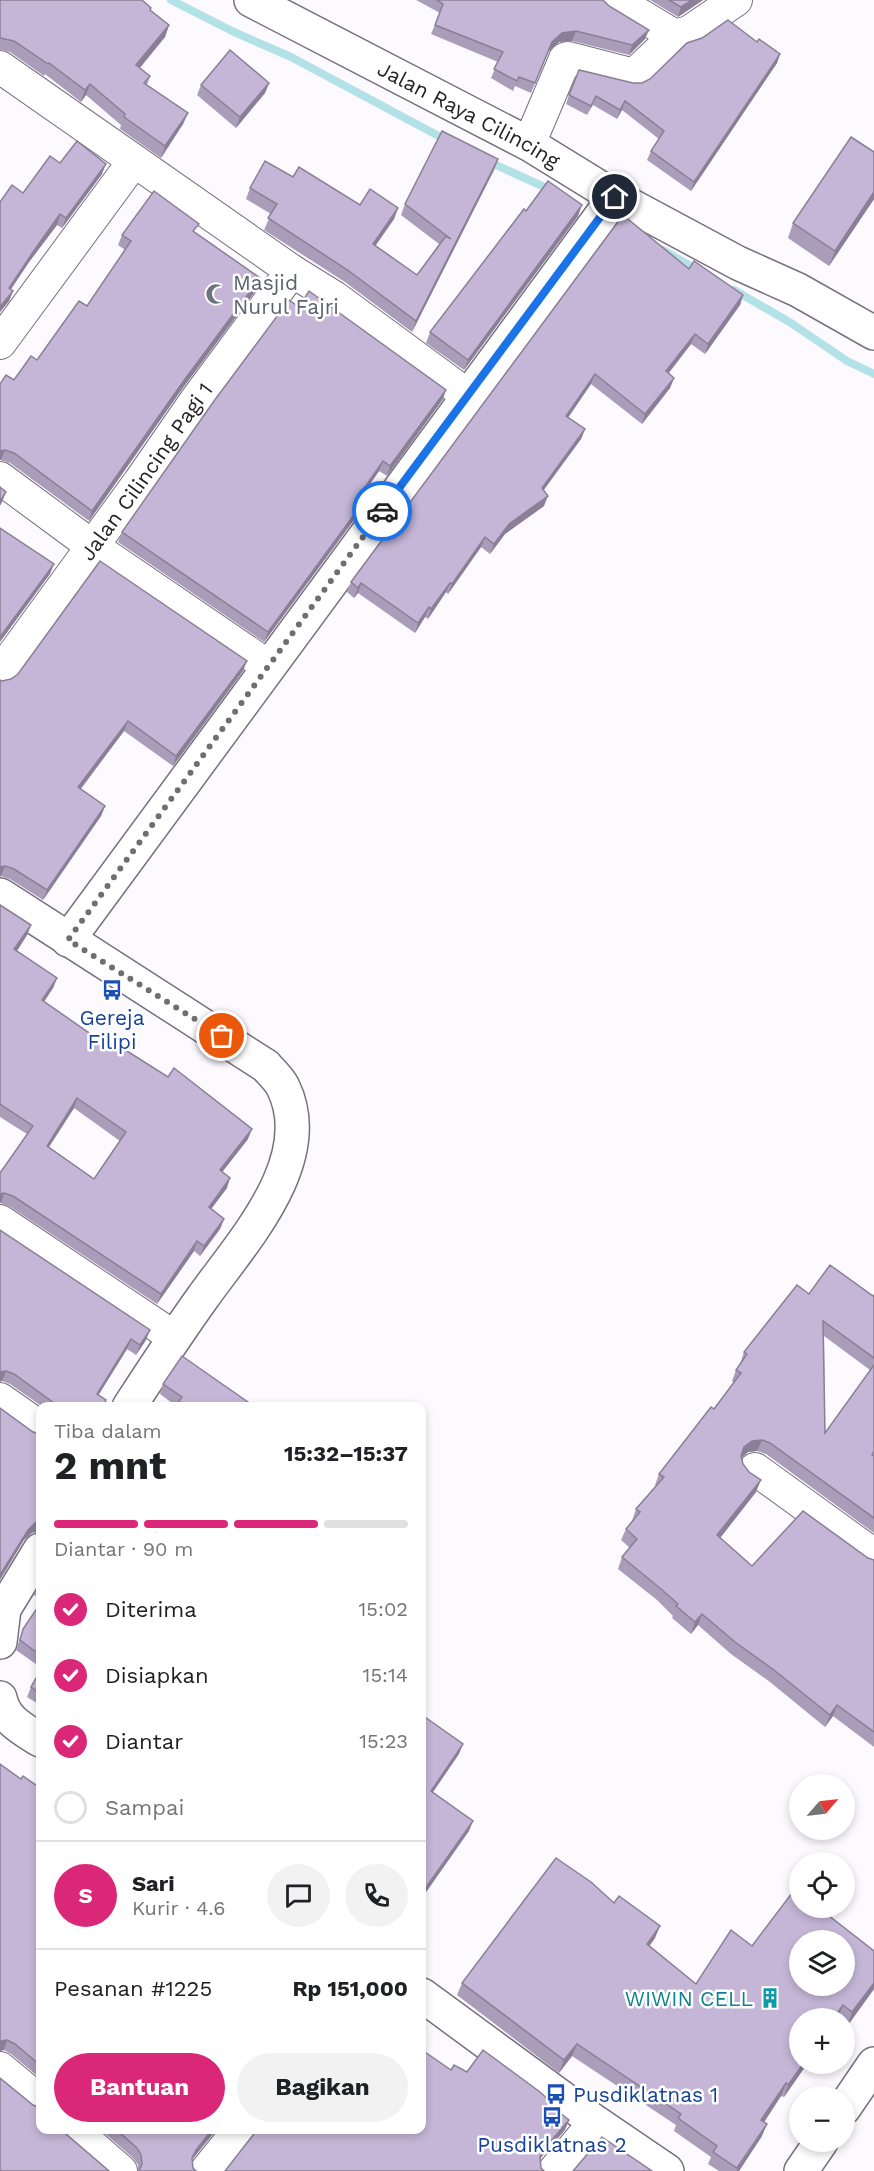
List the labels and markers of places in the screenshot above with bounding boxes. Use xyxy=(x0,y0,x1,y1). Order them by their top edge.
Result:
pin xyxy=(589,171,640,222)
place label: Masjid Nurul Fajri xyxy=(233,270,339,319)
mosque icon: Masjid Nurul Fajri xyxy=(204,282,228,306)
bus stop icon: Gereja Filipi xyxy=(100,978,124,1002)
place label: Gereja Filipi xyxy=(79,1005,145,1054)
pin xyxy=(196,1010,247,1061)
place label: WIWIN CELL xyxy=(625,1986,753,2011)
building icon: WIWIN CELL xyxy=(758,1986,782,2010)
bus stop icon: Pusdiklatnas 1 xyxy=(544,2082,568,2106)
place label: Pusdiklatnas 1 xyxy=(573,2082,718,2107)
bus stop icon: Pusdiklatnas 2 xyxy=(540,2105,564,2129)
place label: Pusdiklatnas 2 xyxy=(477,2132,627,2157)

